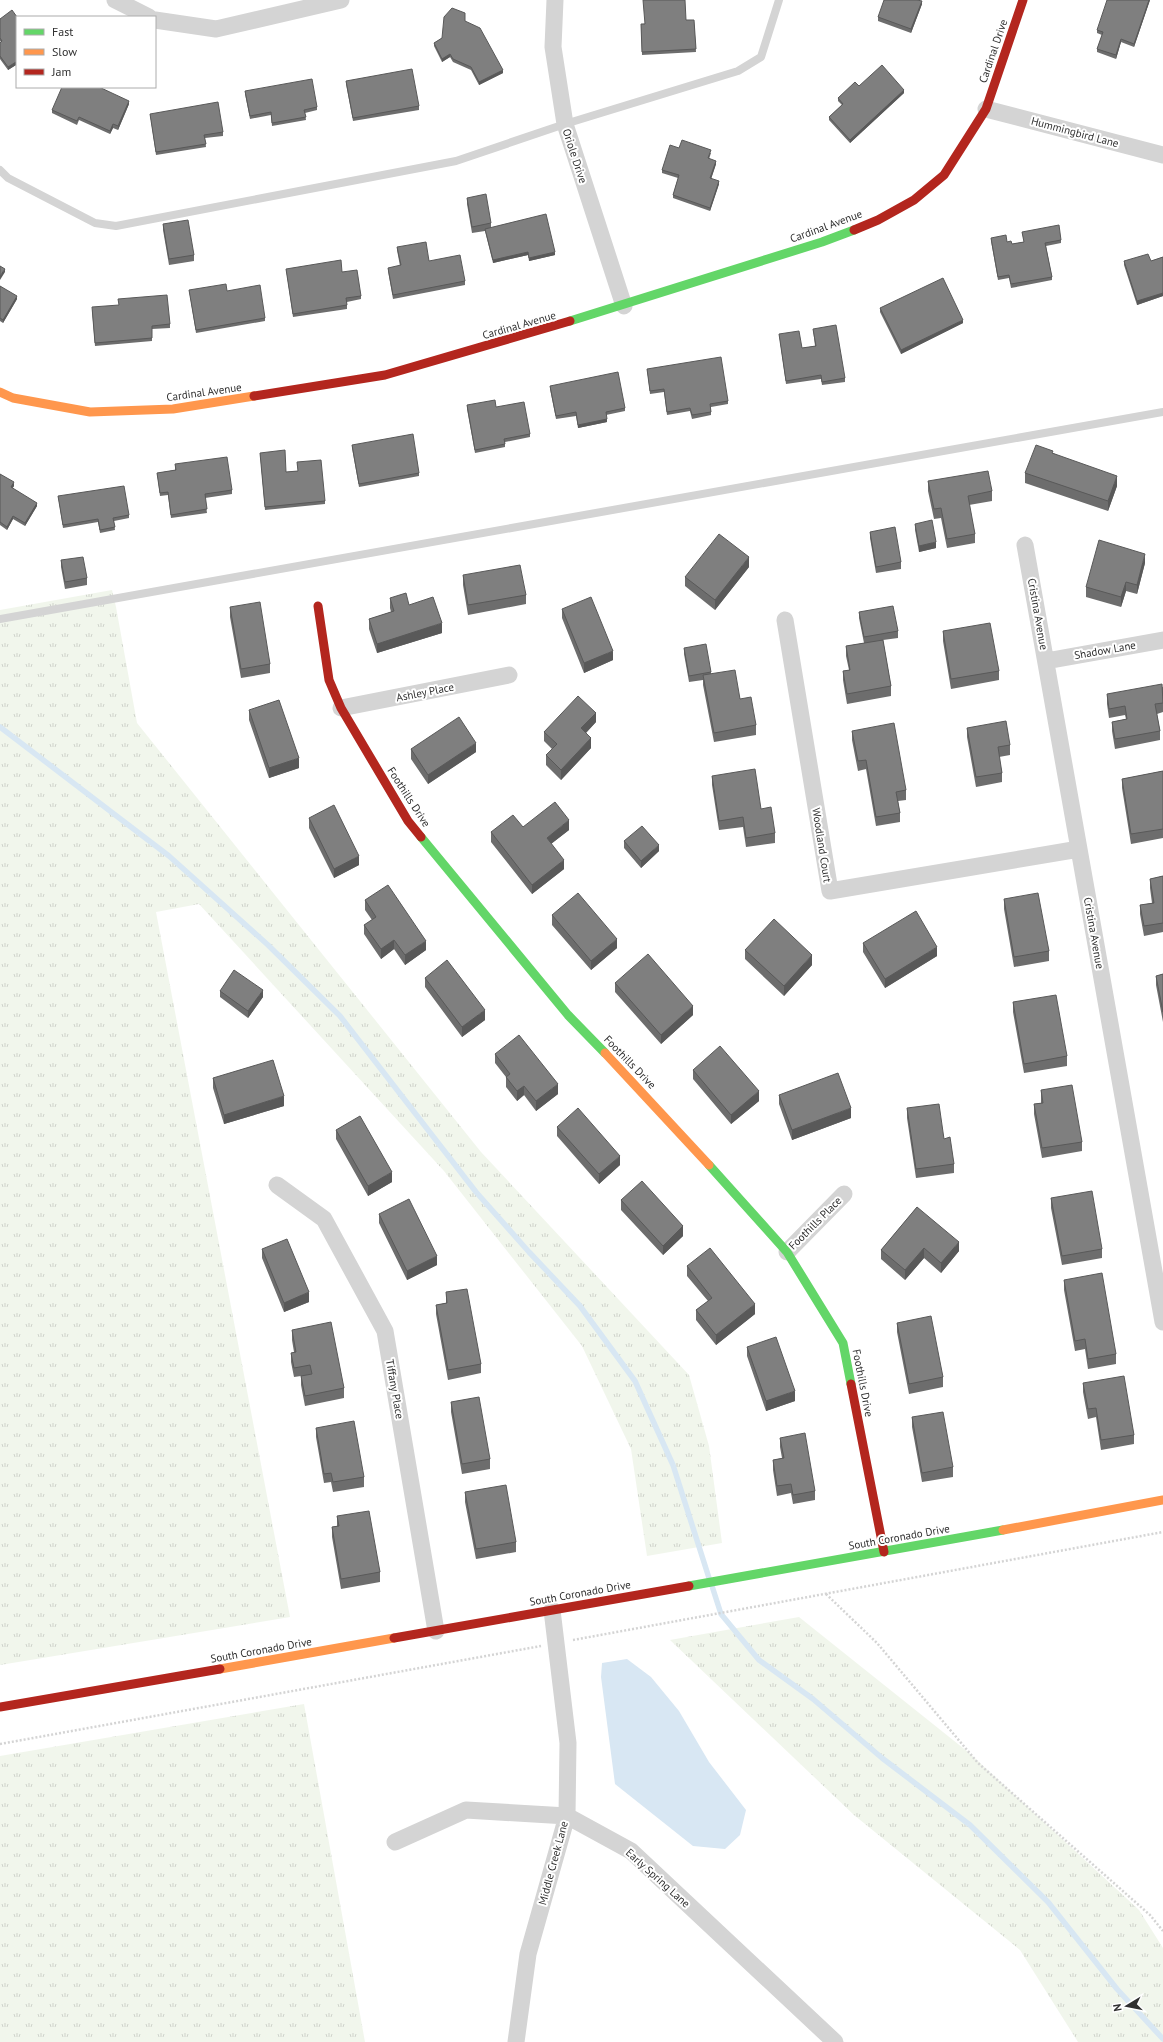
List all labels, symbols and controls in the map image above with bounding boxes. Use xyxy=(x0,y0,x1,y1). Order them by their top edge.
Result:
legend xyxy=(16,16,156,88)
street label: Cardinal Drive xyxy=(976,17,1011,85)
text: Fast xyxy=(52,24,73,39)
text: Slow xyxy=(52,44,77,59)
text: Jam xyxy=(51,64,71,79)
street label: Hummingbird Lane xyxy=(1030,114,1121,151)
street label: Oriole Drive xyxy=(560,127,591,185)
street label: Cardinal Avenue xyxy=(788,206,864,246)
street label: Cardinal Avenue xyxy=(481,308,558,342)
street label: Cardinal Avenue xyxy=(166,380,243,404)
street label: Cristina Avenue xyxy=(1025,577,1051,651)
street label: Shadow Lane xyxy=(1073,638,1137,662)
street label: Ashley Place xyxy=(395,679,455,704)
street label: Foothills Drive xyxy=(384,764,434,830)
street label: Woodland Court xyxy=(809,807,835,884)
street label: Cristina Avenue xyxy=(1081,896,1107,970)
street label: Foothills Drive xyxy=(601,1032,659,1092)
street label: Foothills Place xyxy=(786,1193,845,1252)
street label: Foothills Drive xyxy=(850,1348,877,1419)
street label: Tiffany Place xyxy=(383,1358,407,1420)
street label: South Coronado Drive xyxy=(847,1521,951,1553)
street label: South Coronado Drive xyxy=(528,1577,632,1609)
street label: South Coronado Drive xyxy=(209,1634,313,1666)
street label: Middle Creek Lane xyxy=(535,1819,571,1907)
street label: Early Spring Lane xyxy=(623,1845,693,1911)
north arrow xyxy=(1107,1986,1147,2026)
text: N xyxy=(1110,2003,1125,2013)

